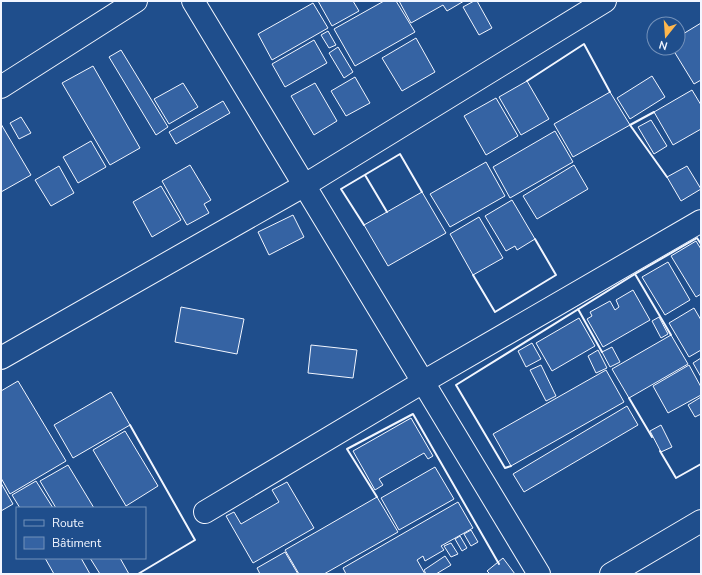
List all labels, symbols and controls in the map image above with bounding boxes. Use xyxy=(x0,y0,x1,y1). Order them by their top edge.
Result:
north arrow xyxy=(646,16,686,56)
text: N xyxy=(657,37,669,53)
legend xyxy=(16,507,146,559)
text: Route xyxy=(52,515,84,531)
text: Bâtiment xyxy=(52,535,102,551)

